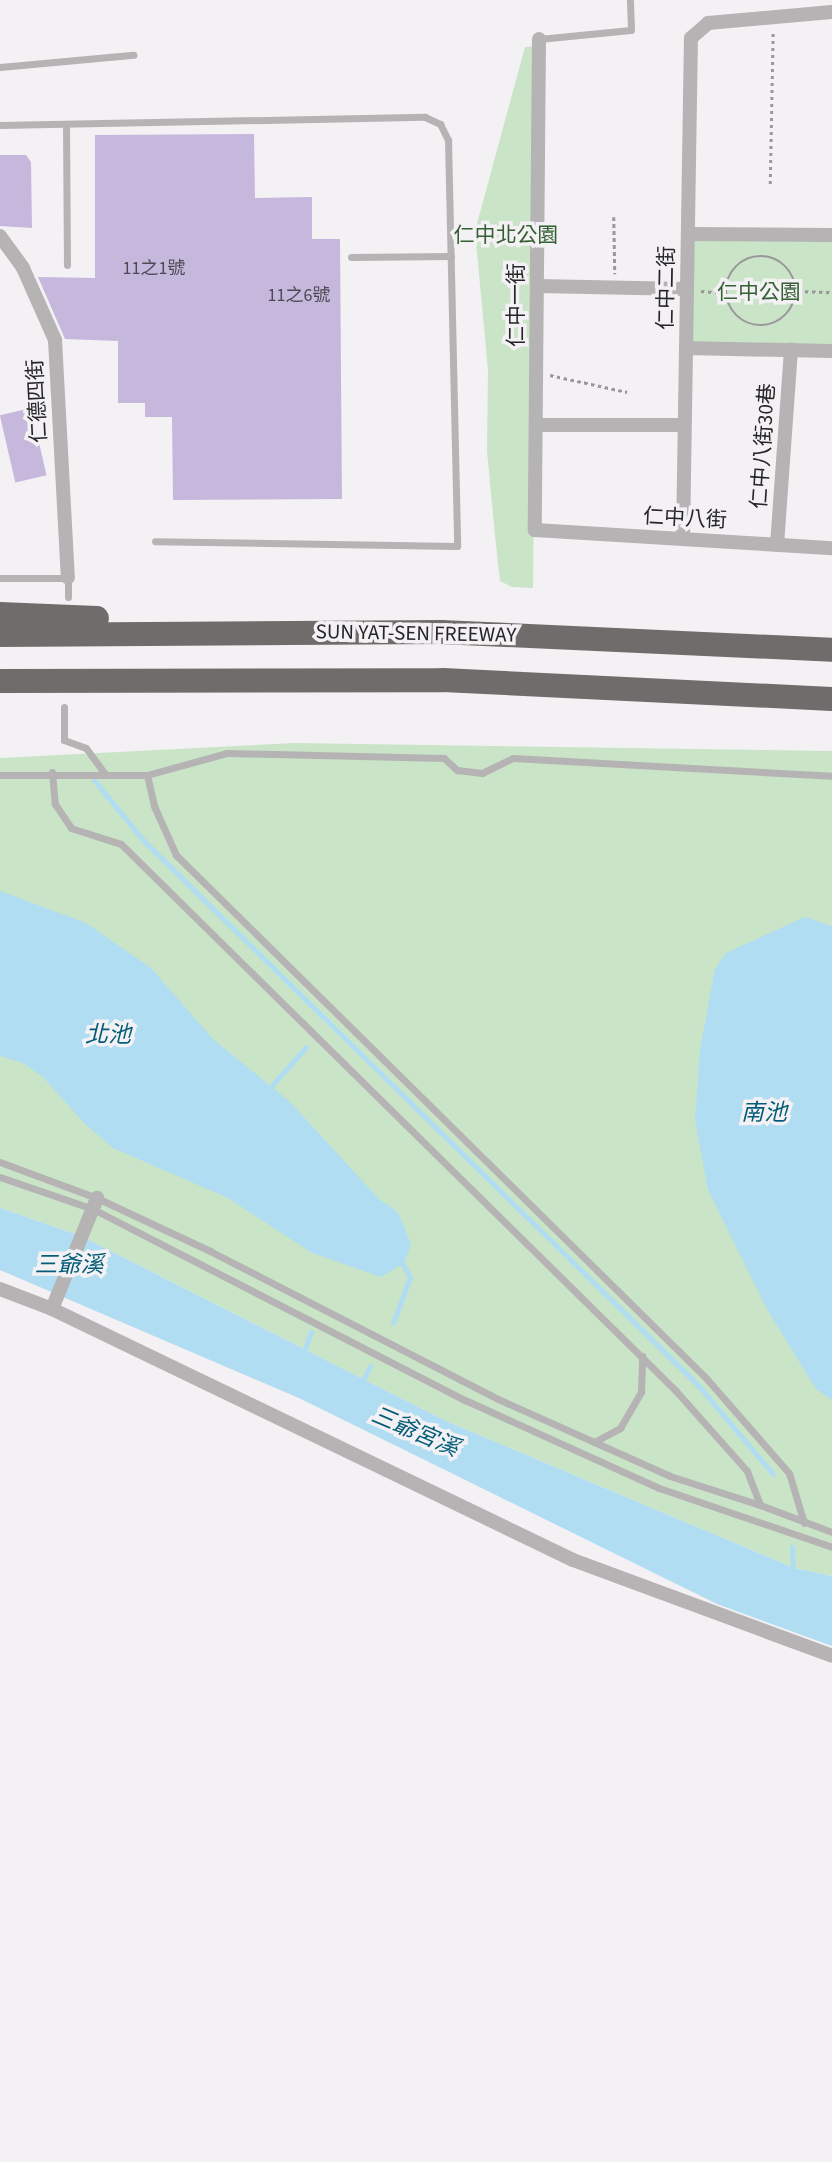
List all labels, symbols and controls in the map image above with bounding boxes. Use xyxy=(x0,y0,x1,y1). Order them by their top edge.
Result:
park label: 仁中北公園 xyxy=(454,222,558,248)
street label: 仁中二街 xyxy=(653,246,679,330)
house number: 11之1號 xyxy=(123,258,185,280)
street label: 仁中一街 xyxy=(503,263,529,347)
park label: 仁中公園 xyxy=(717,279,801,305)
house number: 11之6號 xyxy=(268,285,330,307)
street label: 仁德四街 xyxy=(22,358,52,444)
street label: 仁中八街30巷 xyxy=(746,382,780,510)
street label: 仁中八街 xyxy=(642,503,728,533)
street label: SUN YAT-SEN FREEWAY xyxy=(316,619,516,647)
water label: 北池 xyxy=(85,1021,131,1049)
water label: 南池 xyxy=(741,1099,787,1127)
water label: 三爺溪 xyxy=(35,1251,103,1279)
water label: 三爺宮溪 xyxy=(367,1401,463,1463)

